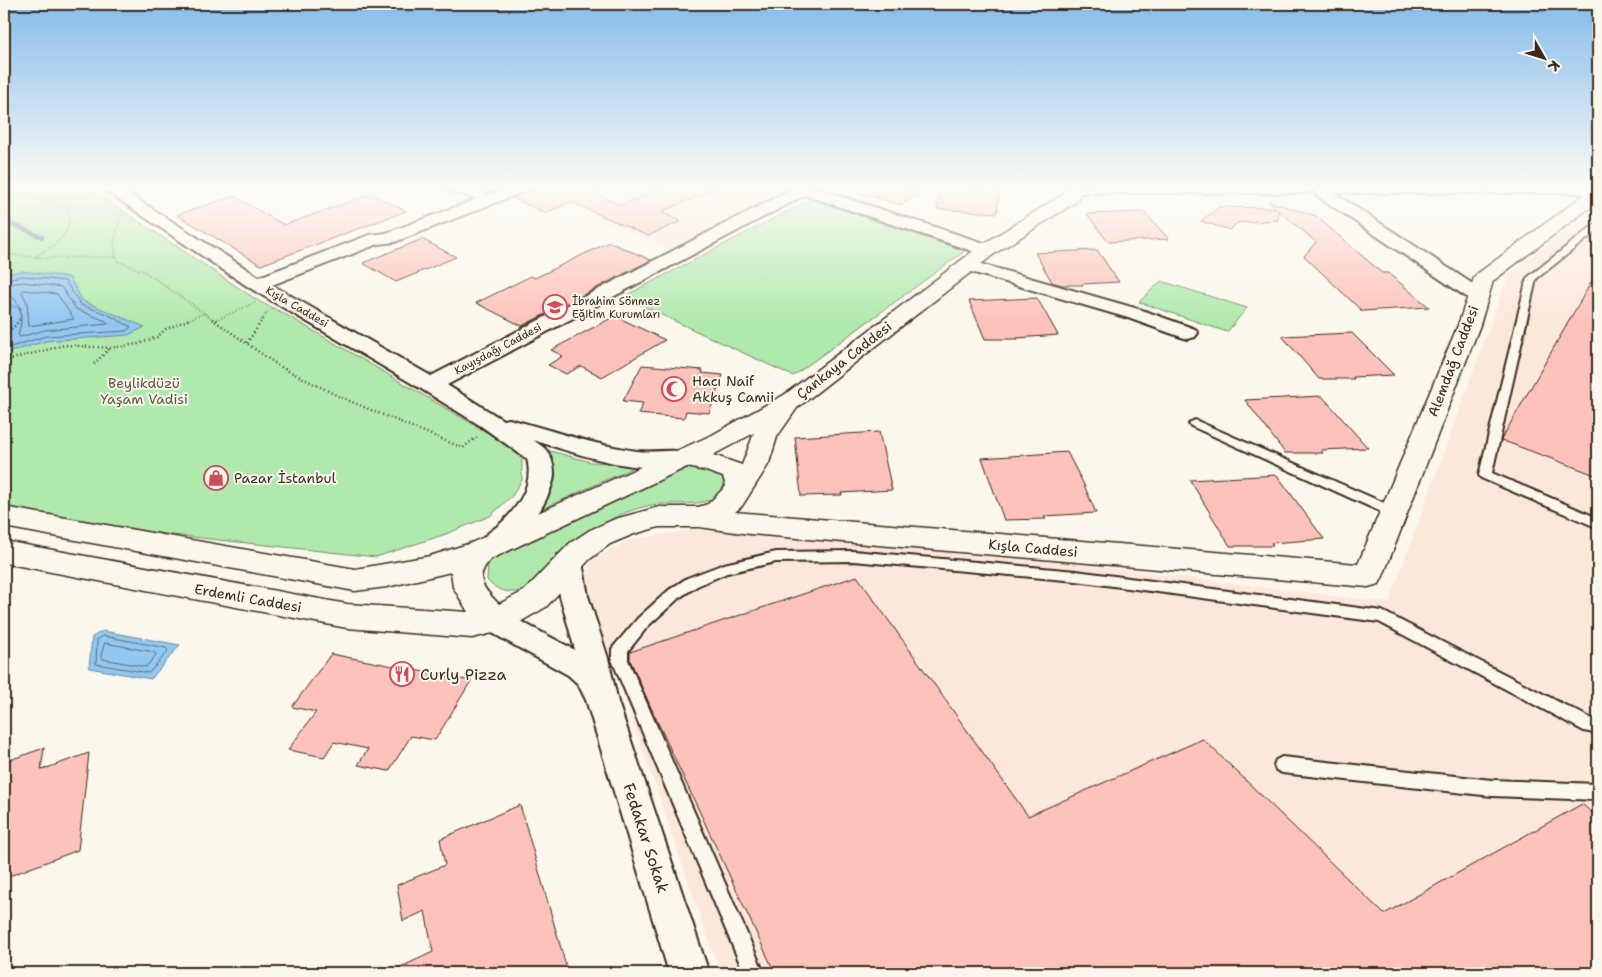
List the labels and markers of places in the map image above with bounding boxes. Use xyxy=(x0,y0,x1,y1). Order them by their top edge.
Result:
school or university icon: İbrahim Sönmez Eğitim Kurumları xyxy=(542,294,568,320)
place label: İbrahim Sönmez Eğitim Kurumları xyxy=(572,294,660,322)
place label: Hacı Naif Akkuş Camii xyxy=(692,372,774,406)
mosque icon: Hacı Naif Akkuş Camii xyxy=(661,376,687,402)
shop icon: Pazar İstanbul xyxy=(203,465,229,491)
place label: Pazar İstanbul xyxy=(234,469,337,487)
restaurant icon: Curly Pizza xyxy=(389,661,415,687)
place label: Curly Pizza xyxy=(420,664,506,685)

